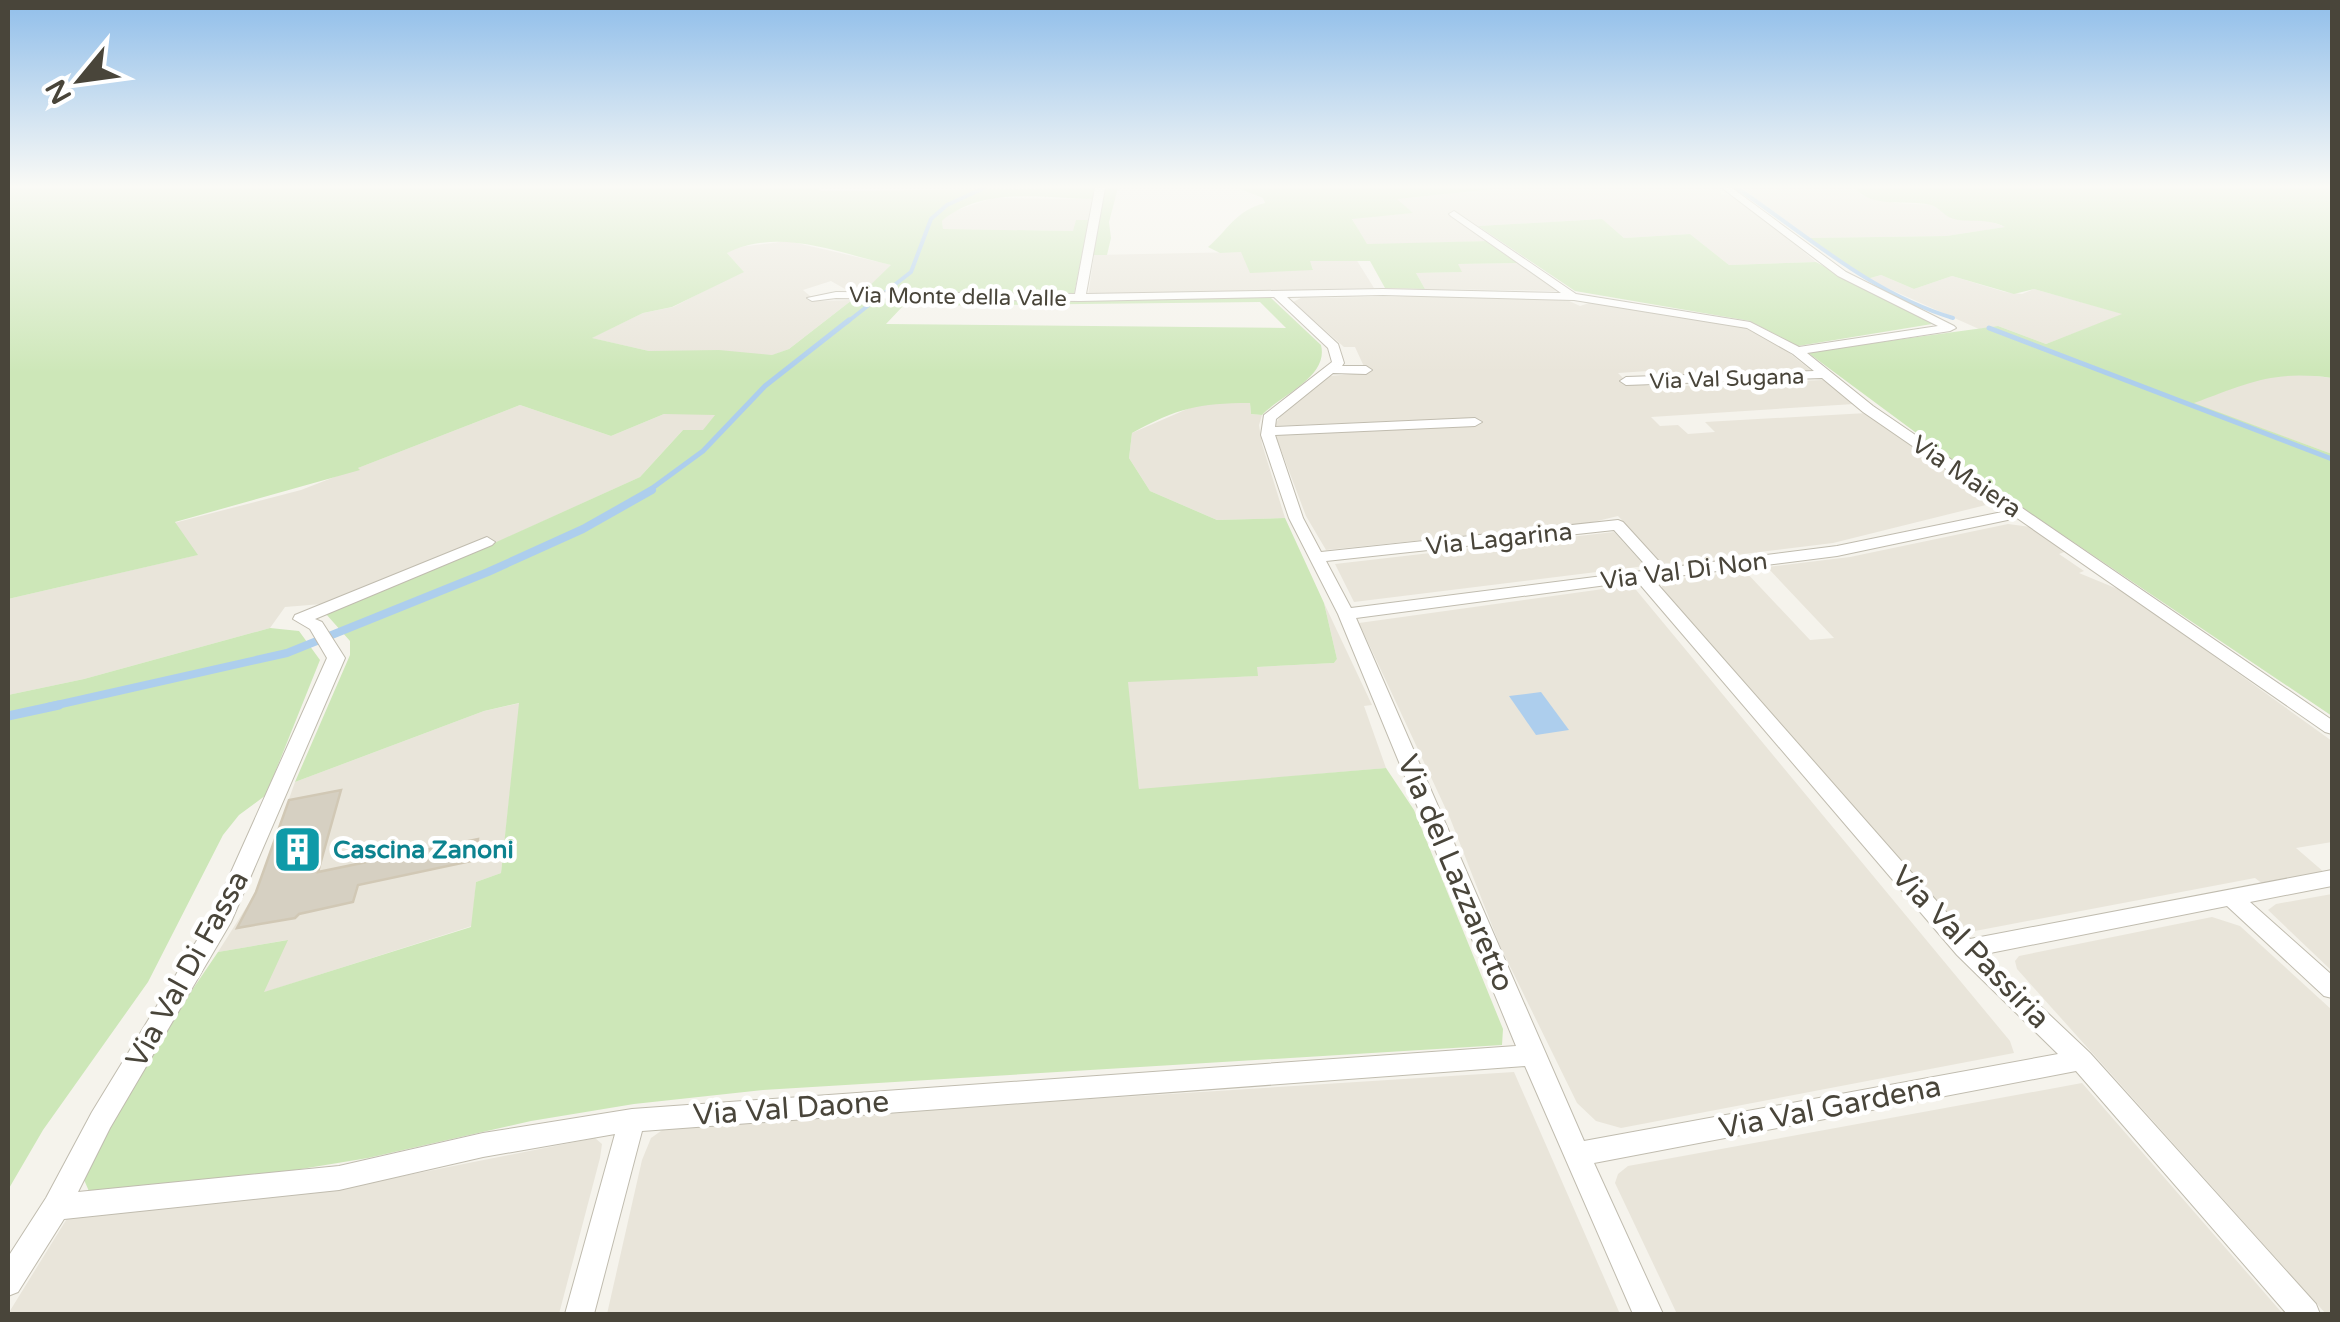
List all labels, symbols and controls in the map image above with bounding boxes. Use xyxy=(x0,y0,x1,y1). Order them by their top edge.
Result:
north arrow xyxy=(30,30,130,130)
text: N xyxy=(39,74,79,110)
street label: Via Monte della Valle xyxy=(849,282,1067,312)
street label: Via Val Sugana xyxy=(1649,363,1805,395)
street label: Via Maiera xyxy=(1906,429,2027,525)
street label: Via Lagarina xyxy=(1424,516,1574,562)
street label: Via Val Di Non xyxy=(1599,546,1769,596)
street label: Via del Lazzaretto xyxy=(1389,749,1522,997)
building icon: Cascina Zanoni xyxy=(272,823,324,875)
place label: Cascina Zanoni xyxy=(333,835,514,865)
street label: Via Val Passiria xyxy=(1884,858,2058,1037)
street label: Via Val Di Fassa xyxy=(118,864,257,1074)
street label: Via Val Gardena xyxy=(1716,1068,1944,1147)
street label: Via Val Daone xyxy=(692,1083,890,1134)

